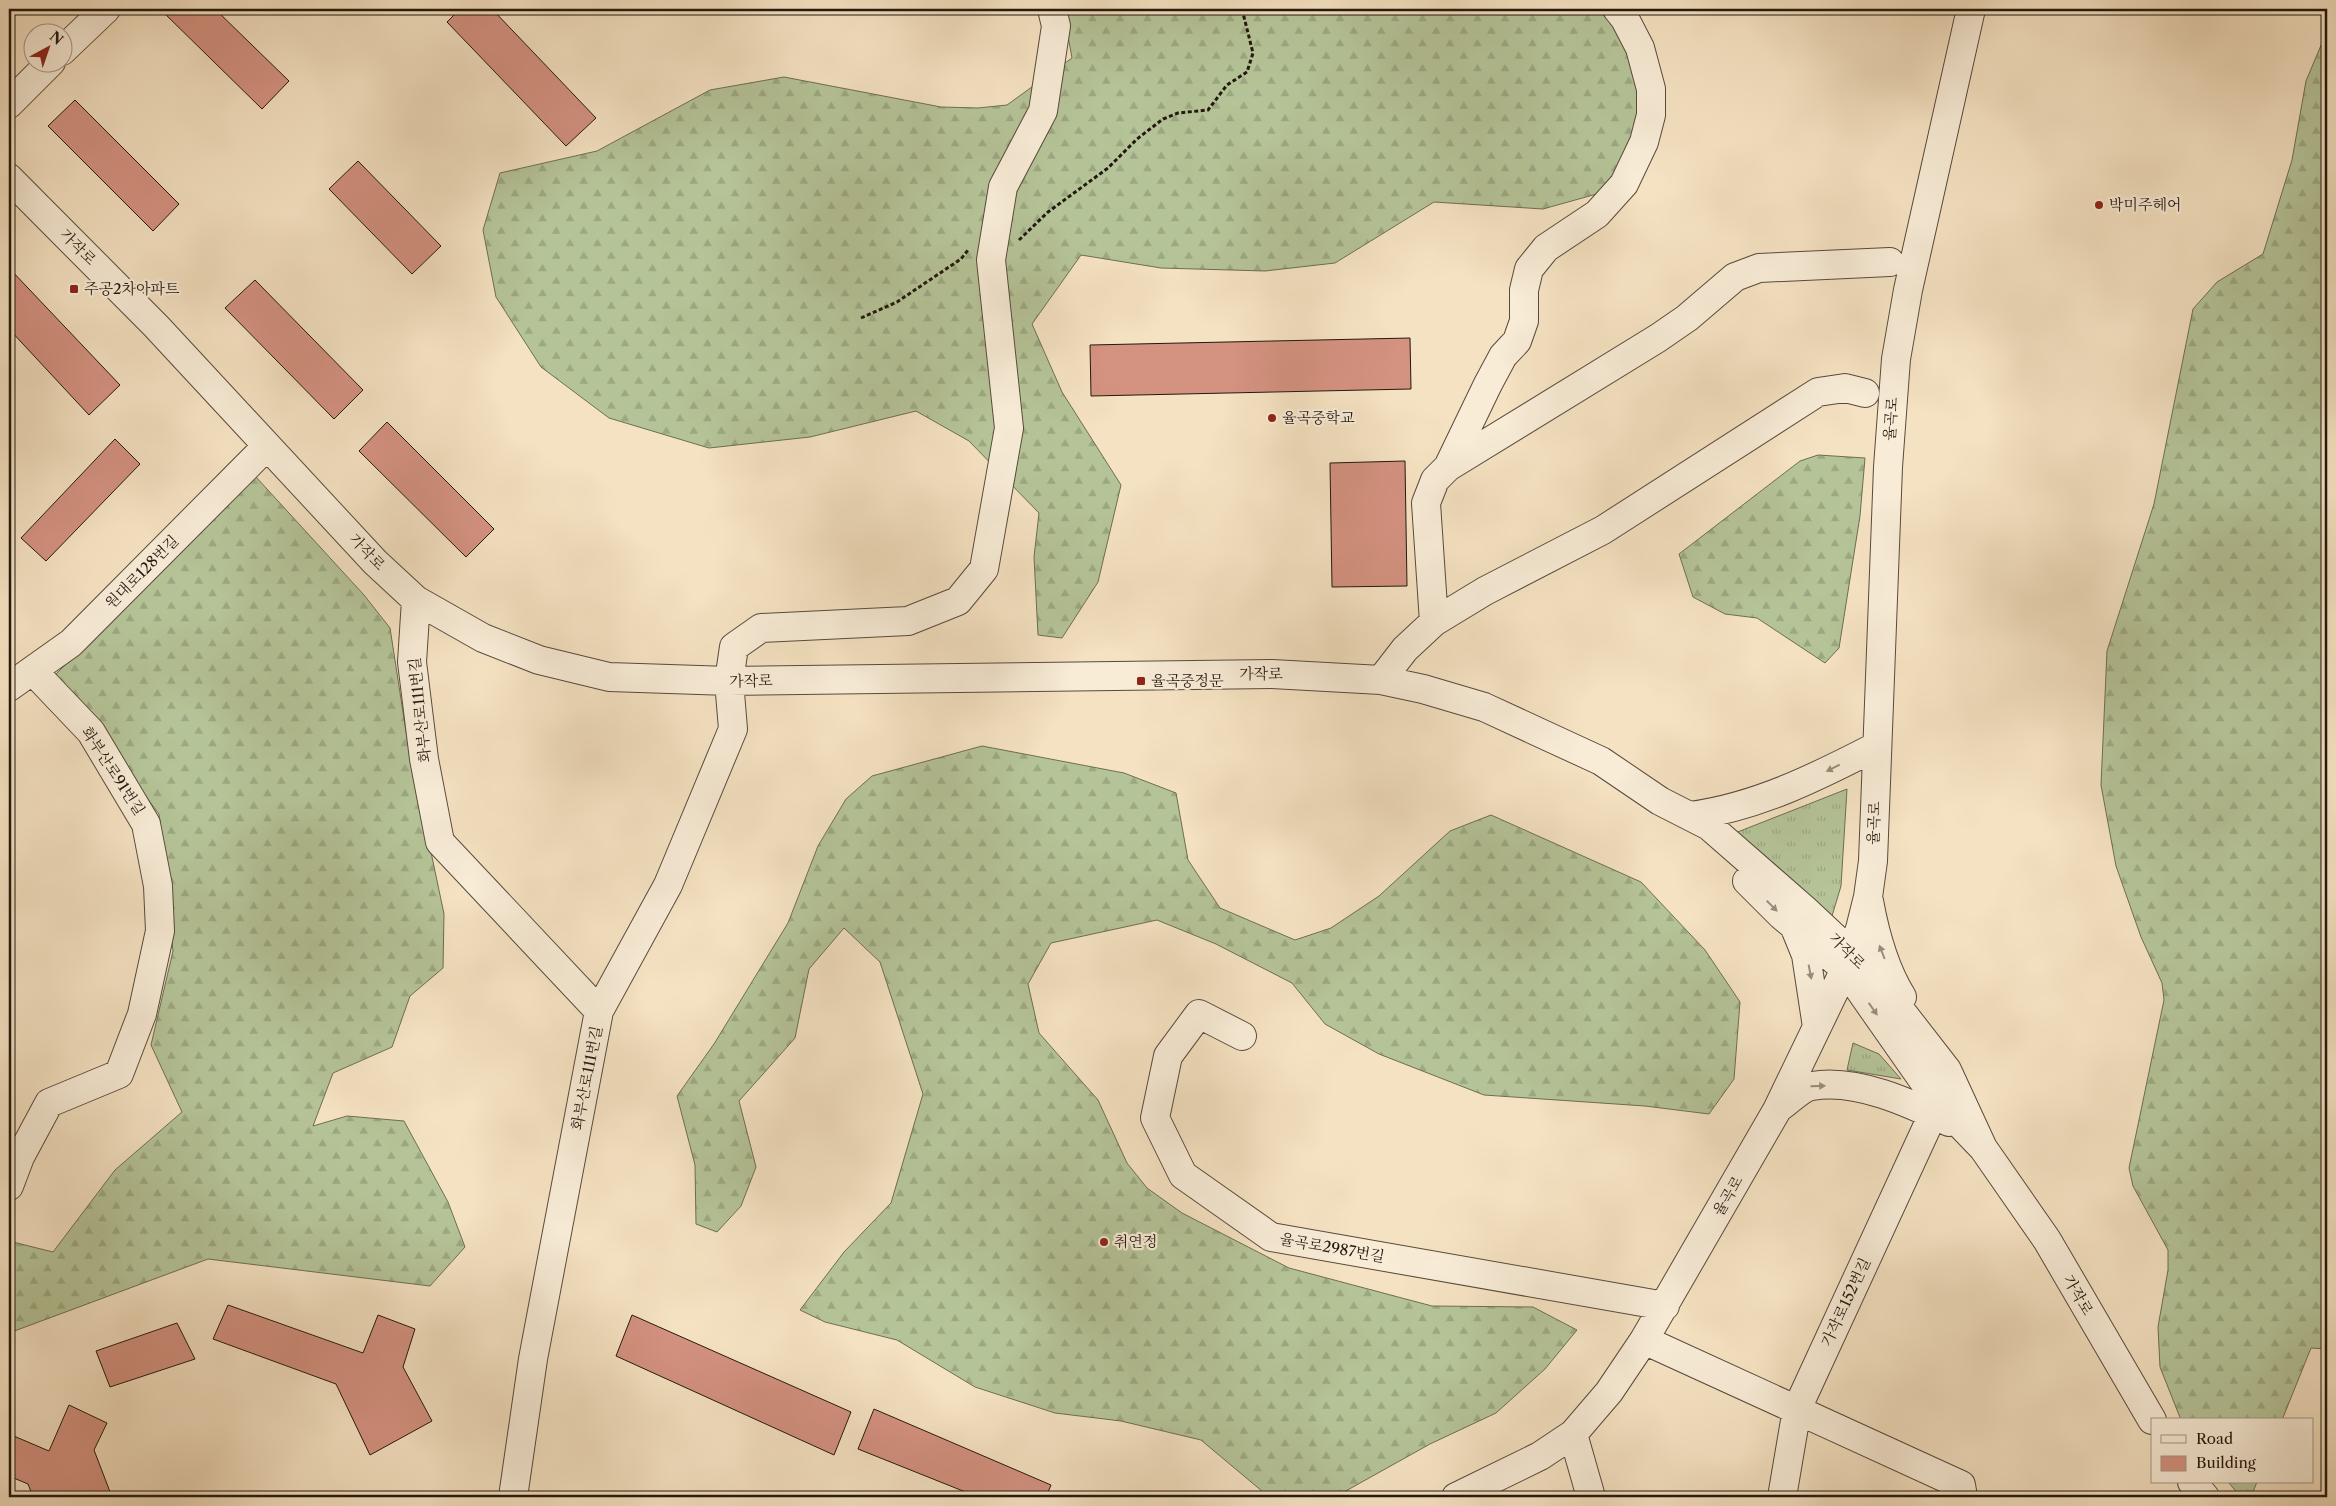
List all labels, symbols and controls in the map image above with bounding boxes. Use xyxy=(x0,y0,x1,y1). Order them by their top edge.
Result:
north arrow xyxy=(22,22,72,72)
text: N xyxy=(46,27,67,49)
place label: 박미주헤어 xyxy=(2109,195,2181,214)
marker: 박미주헤어 xyxy=(2093,199,2105,211)
street label: 가작로 xyxy=(56,225,101,269)
place label: 주공2차아파트 xyxy=(84,279,180,298)
marker: 주공2차아파트 xyxy=(68,283,80,295)
street label: 율곡로 xyxy=(1880,396,1902,441)
place label: 율곡중학교 xyxy=(1282,408,1355,427)
marker: 율곡중학교 xyxy=(1266,412,1278,424)
street label: 가작로 xyxy=(345,529,390,574)
street label: 원대로128번길 xyxy=(101,531,182,612)
street label: 화부산로111번길 xyxy=(405,656,434,764)
street label: 가작로 xyxy=(1239,664,1283,683)
street label: 가작로 xyxy=(729,671,773,690)
place label: 율곡중정문 xyxy=(1151,671,1224,690)
marker: 율곡중정문 xyxy=(1135,675,1147,687)
street label: 화부산로91번길 xyxy=(78,723,149,819)
one-way arrow xyxy=(1826,764,1841,772)
street label: 율곡로 xyxy=(1863,800,1884,845)
one-way arrow xyxy=(1766,900,1778,912)
street label: 가작로 xyxy=(1825,929,1870,973)
one-way arrow xyxy=(1878,944,1885,959)
one-way arrow xyxy=(1806,965,1814,981)
one-way arrow xyxy=(1868,1002,1878,1016)
street label: 화부산로111번길 xyxy=(567,1024,606,1132)
one-way arrow xyxy=(1811,1082,1827,1090)
street label: 율곡로 xyxy=(1708,1172,1747,1219)
street label: 율곡로2987번길 xyxy=(1278,1229,1386,1266)
place label: 취연정 xyxy=(1114,1232,1157,1251)
marker: 취연정 xyxy=(1098,1236,1110,1248)
street label: 가작로152번길 xyxy=(1817,1254,1874,1349)
street label: 가작로 xyxy=(2059,1271,2098,1319)
legend xyxy=(2151,1418,2314,1484)
text: Road xyxy=(2196,1429,2233,1448)
text: Building xyxy=(2196,1453,2256,1472)

